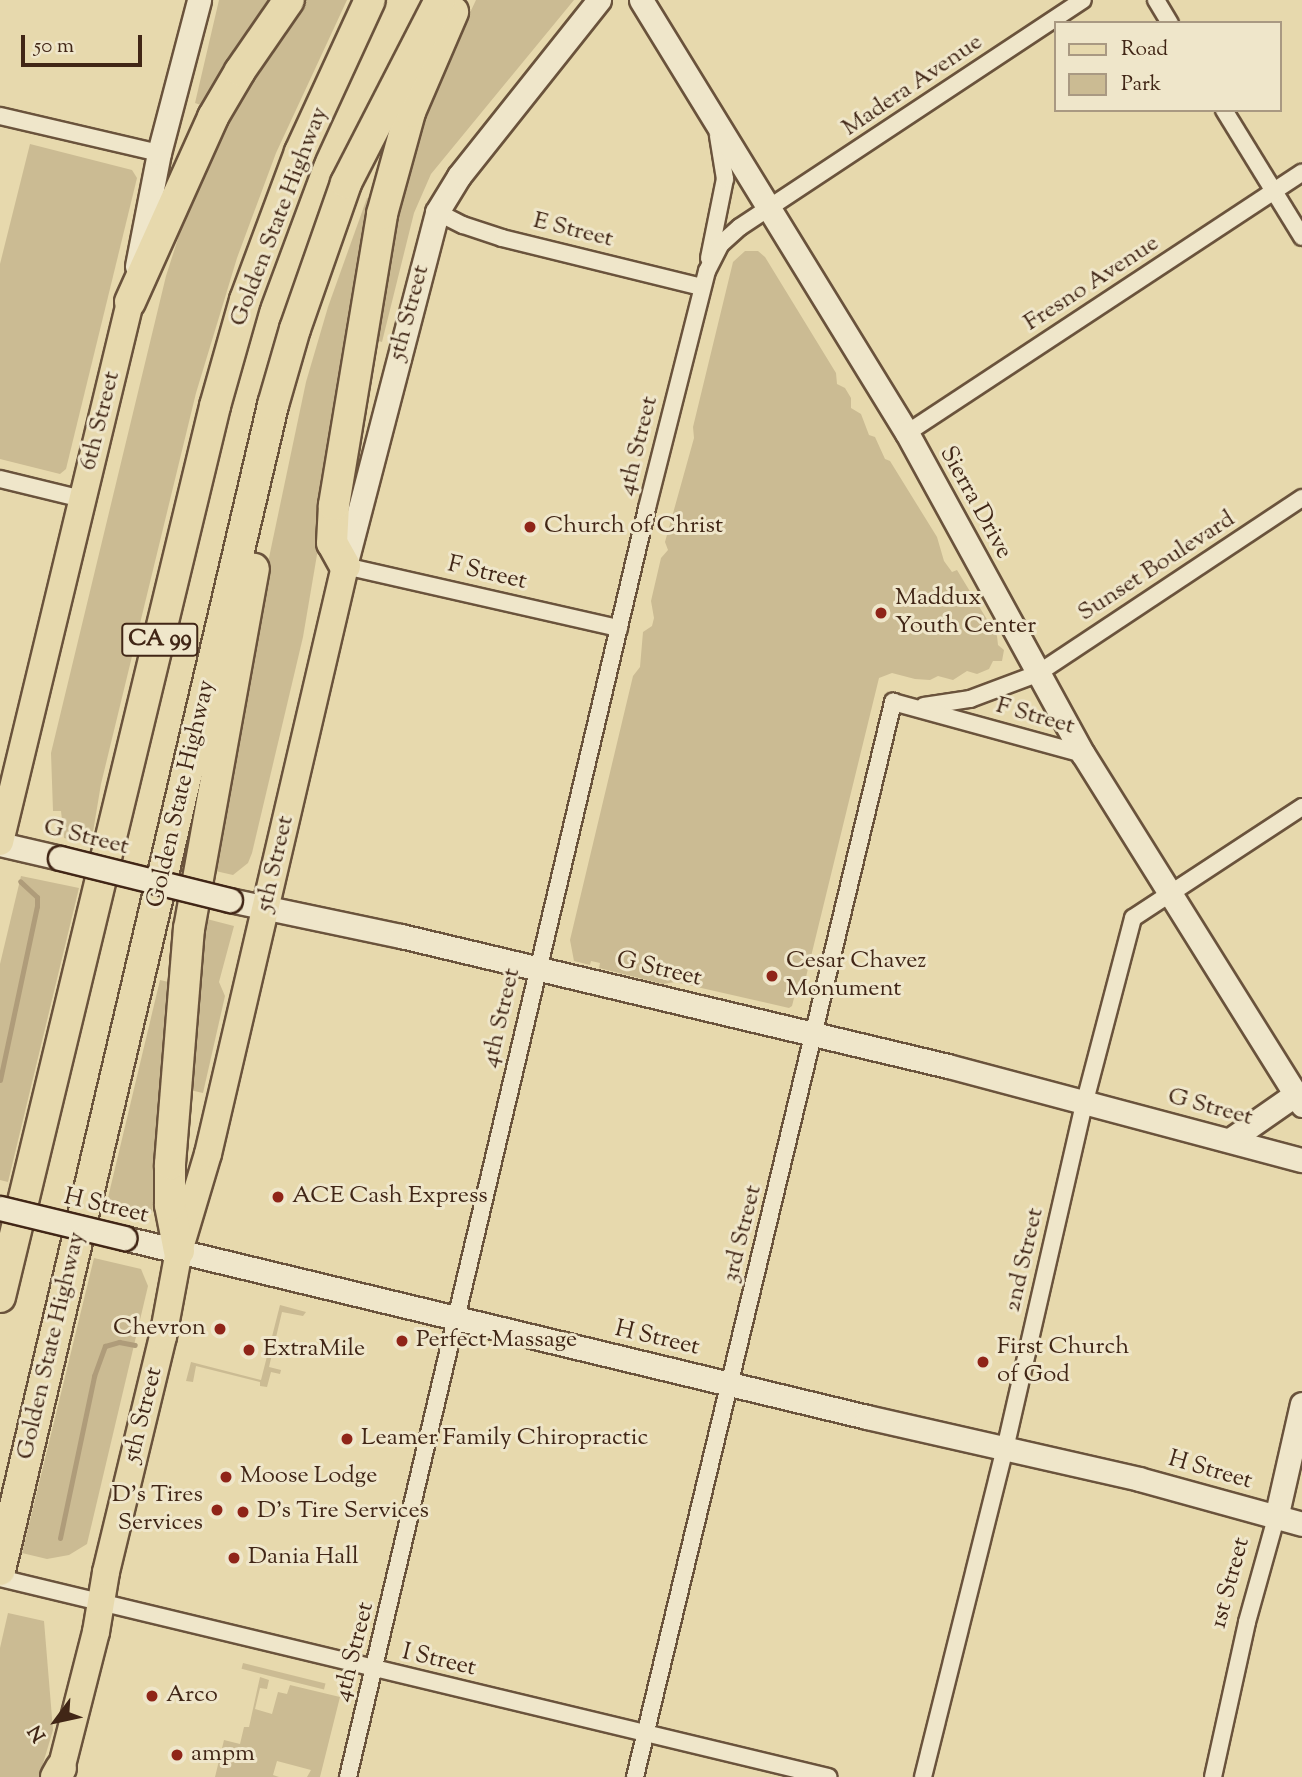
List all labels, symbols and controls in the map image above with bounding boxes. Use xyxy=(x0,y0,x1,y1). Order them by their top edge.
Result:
scale bar xyxy=(24,21,145,65)
legend xyxy=(1054,21,1281,112)
street label: Madera Avenue xyxy=(838,29,988,143)
text: 50 m xyxy=(34,32,74,62)
text: Road xyxy=(1121,35,1168,65)
text: Park xyxy=(1121,70,1161,100)
street label: Golden State Highway xyxy=(225,103,335,331)
street label: E Street xyxy=(530,207,616,255)
street label: Fresno Avenue xyxy=(1019,230,1165,338)
street label: 5th Street xyxy=(383,262,437,364)
street label: 6th Street xyxy=(75,368,127,474)
street label: 4th Street xyxy=(613,393,665,499)
street label: Sierra Drive xyxy=(932,442,1018,564)
street label: Sunset Boulevard xyxy=(1073,506,1241,628)
place label: Church of Christ xyxy=(544,513,723,541)
marker: Church of Christ xyxy=(522,519,538,535)
street label: F Street xyxy=(445,551,529,597)
place label: Maddux Youth Center xyxy=(895,585,1036,641)
marker: Maddux Youth Center xyxy=(873,605,889,621)
road number: CA 99 xyxy=(120,620,200,660)
street label: Golden State Highway xyxy=(142,677,222,911)
street label: F Street xyxy=(992,692,1078,742)
street label: 5th Street xyxy=(251,813,301,915)
street label: G Street xyxy=(40,814,132,862)
street label: G Street xyxy=(614,946,704,994)
place label: Cesar Chavez Monument xyxy=(786,948,926,1004)
street label: 4th Street xyxy=(477,965,527,1071)
marker: Cesar Chavez Monument xyxy=(764,968,780,984)
street label: G Street xyxy=(1164,1083,1256,1133)
street label: 3rd Street xyxy=(717,1182,769,1286)
street label: H Street xyxy=(61,1183,151,1231)
place label: ACE Cash Express xyxy=(292,1183,488,1211)
marker: ACE Cash Express xyxy=(270,1189,286,1205)
street label: 2nd Street xyxy=(999,1205,1051,1315)
street label: Golden State Highway xyxy=(12,1229,92,1463)
place label: Chevron xyxy=(113,1315,206,1343)
street label: H Street xyxy=(612,1315,702,1363)
marker: Chevron xyxy=(212,1321,228,1337)
place label: Perfect Massage xyxy=(416,1327,577,1355)
marker: Perfect Massage xyxy=(394,1333,410,1349)
place label: First Church of God xyxy=(997,1334,1129,1390)
place label: ExtraMile xyxy=(263,1336,365,1364)
marker: ExtraMile xyxy=(241,1342,257,1358)
marker: First Church of God xyxy=(975,1354,991,1370)
street label: 5th Street xyxy=(118,1364,170,1466)
place label: Leamer Family Chiropractic xyxy=(361,1425,648,1453)
marker: Leamer Family Chiropractic xyxy=(339,1431,355,1447)
street label: H Street xyxy=(1165,1445,1255,1497)
place label: Moose Lodge xyxy=(240,1463,377,1491)
marker: Moose Lodge xyxy=(218,1469,234,1485)
place label: D's Tires Services xyxy=(112,1482,203,1538)
place label: D's Tire Services xyxy=(257,1498,429,1526)
marker: D's Tires Services xyxy=(209,1502,225,1518)
marker: D's Tire Services xyxy=(235,1504,251,1520)
street label: 1st Street xyxy=(1205,1534,1257,1632)
place label: Dania Hall xyxy=(248,1544,359,1572)
marker: Dania Hall xyxy=(226,1550,242,1566)
street label: 4th Street xyxy=(329,1599,381,1705)
street label: I Street xyxy=(399,1639,479,1683)
place label: Arco xyxy=(166,1682,218,1710)
north arrow xyxy=(21,1686,91,1756)
marker: Arco xyxy=(144,1688,160,1704)
text: N xyxy=(23,1719,53,1746)
place label: ampm xyxy=(191,1741,255,1769)
marker: ampm xyxy=(169,1747,185,1763)

